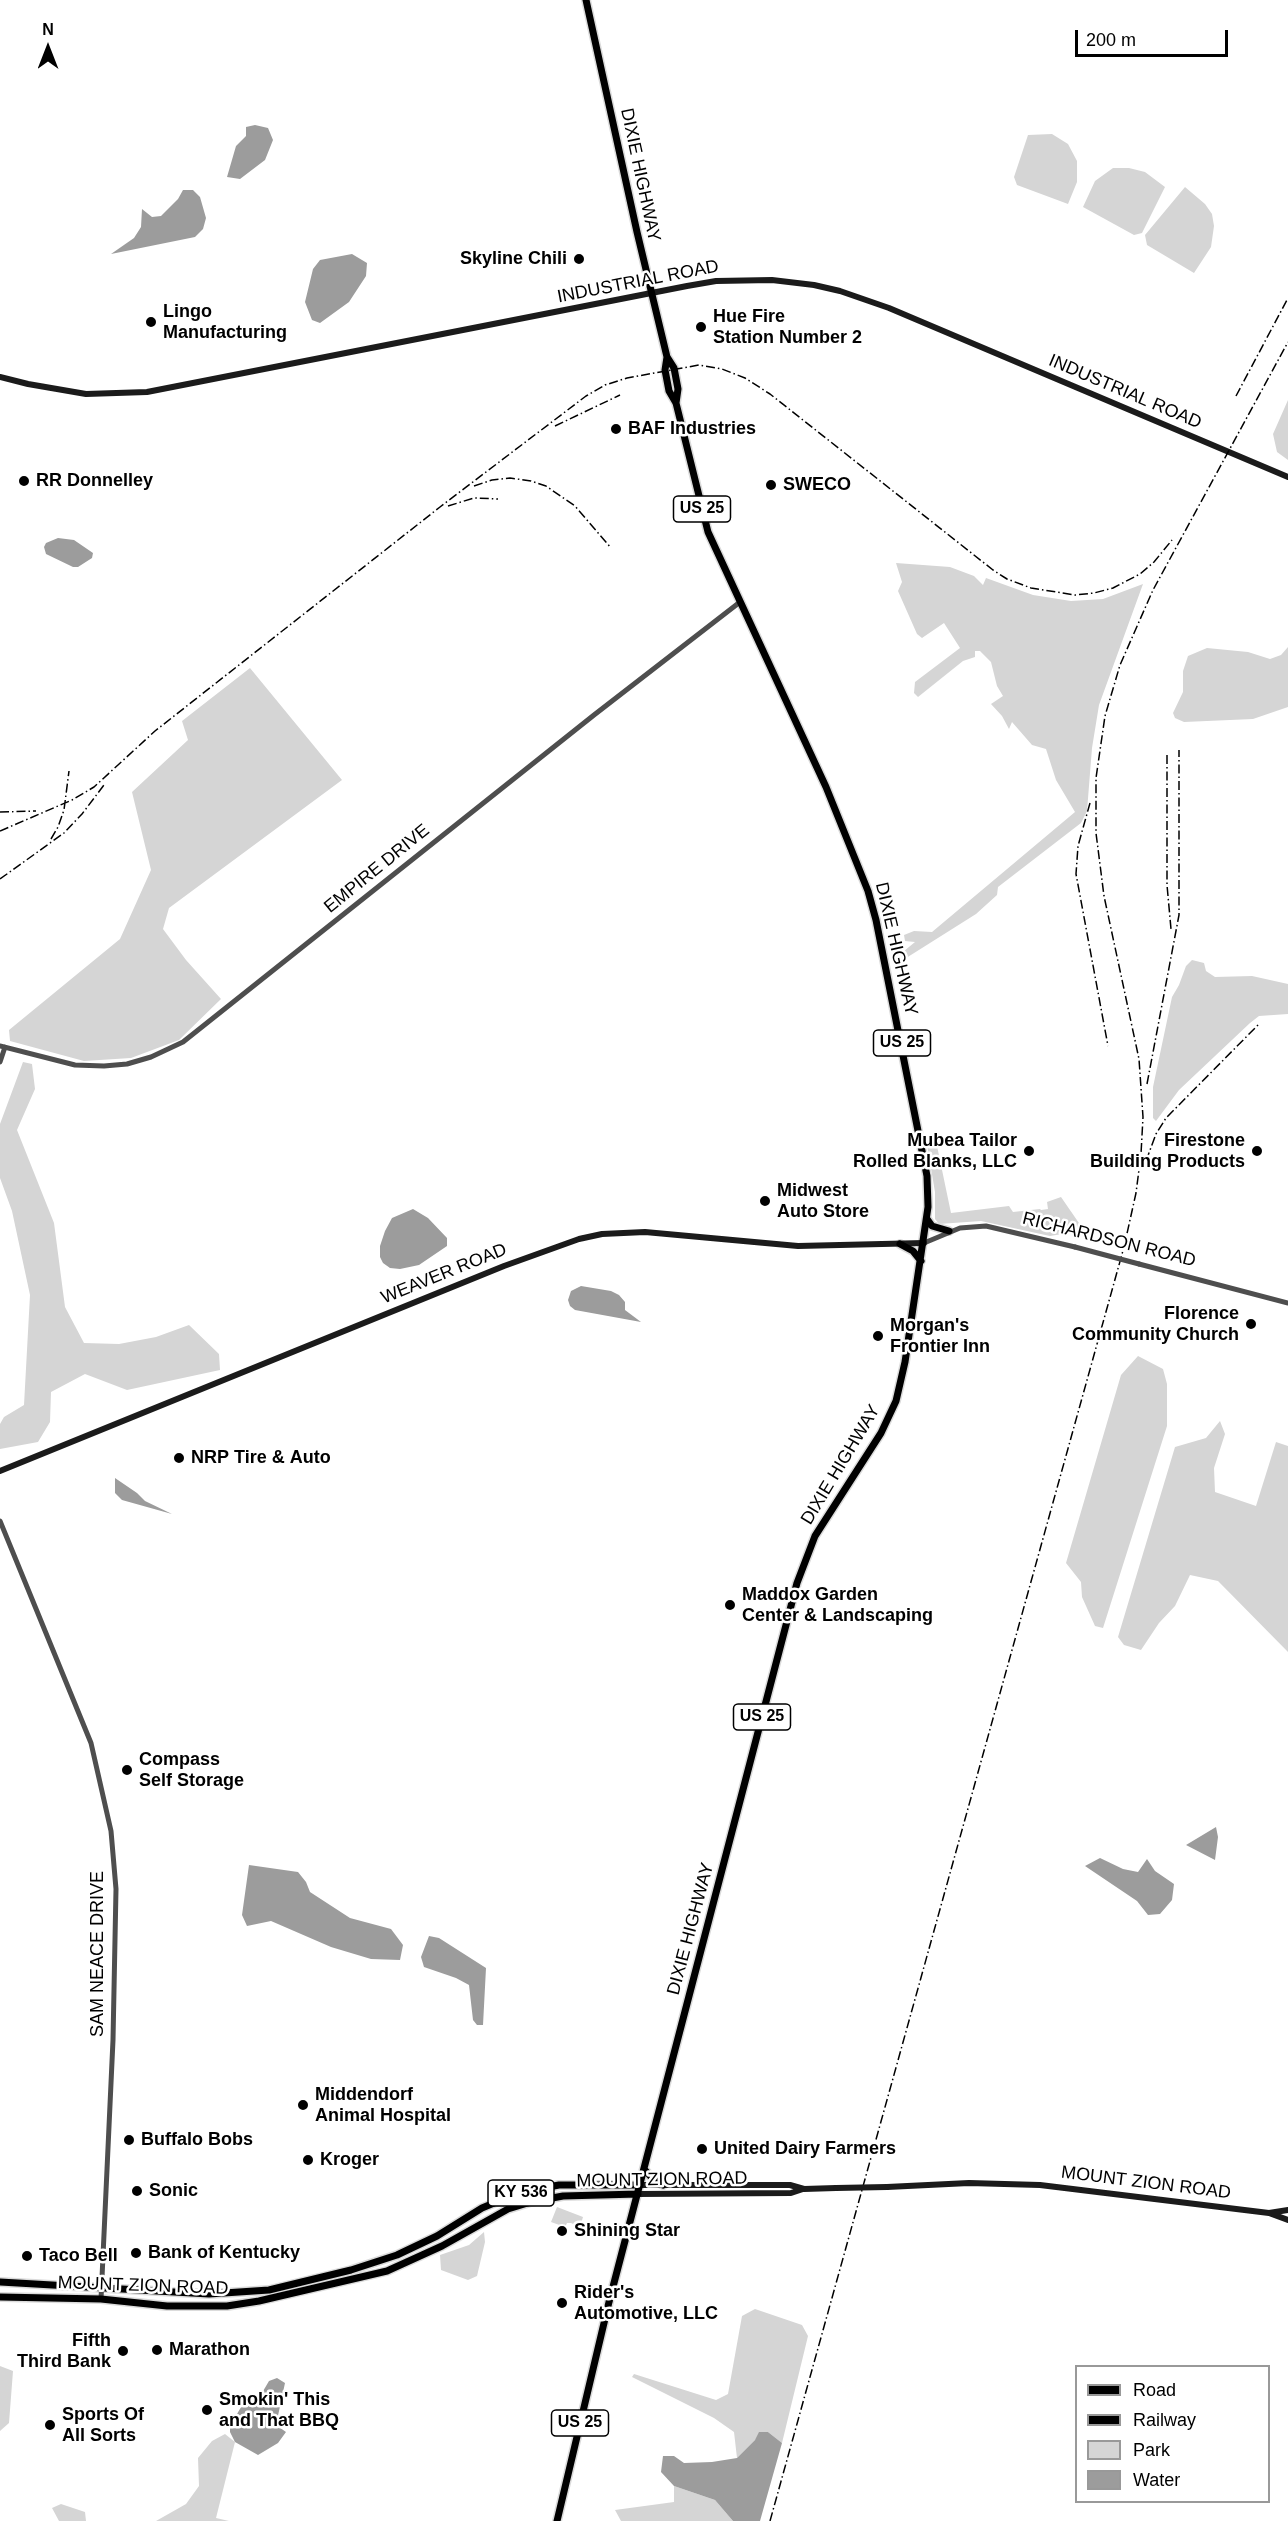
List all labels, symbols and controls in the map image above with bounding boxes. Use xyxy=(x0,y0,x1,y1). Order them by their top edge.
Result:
north arrow xyxy=(18,18,78,78)
scale bar xyxy=(1078,18,1231,56)
text: N xyxy=(42,21,54,38)
text: 200 m xyxy=(1086,30,1136,50)
street label: DIXIE HIGHWAY xyxy=(615,106,665,244)
place label: Skyline Chili xyxy=(460,248,567,270)
marker: Skyline Chili xyxy=(572,252,586,266)
street label: INDUSTRIAL ROAD xyxy=(555,256,721,308)
place label: Lingo Manufacturing xyxy=(163,301,287,344)
place label: Hue Fire Station Number 2 xyxy=(713,306,862,348)
marker: Lingo Manufacturing xyxy=(144,315,158,329)
marker: Hue Fire Station Number 2 xyxy=(694,320,708,334)
street label: INDUSTRIAL ROAD xyxy=(1045,350,1205,434)
place label: BAF Industries xyxy=(628,418,756,440)
marker: BAF Industries xyxy=(609,422,623,436)
place label: RR Donnelley xyxy=(36,470,153,492)
marker: RR Donnelley xyxy=(17,474,31,488)
place label: SWECO xyxy=(783,474,851,496)
marker: SWECO xyxy=(764,478,778,492)
road number: US 25 xyxy=(674,496,730,522)
street label: EMPIRE DRIVE xyxy=(320,820,434,918)
street label: DIXIE HIGHWAY xyxy=(870,880,922,1018)
road number: US 25 xyxy=(874,1030,930,1056)
place label: Mubea Tailor Rolled Blanks, LLC xyxy=(853,1130,1017,1172)
place label: Firestone Building Products xyxy=(1090,1130,1245,1172)
marker: Mubea Tailor Rolled Blanks, LLC xyxy=(1022,1144,1036,1158)
marker: Firestone Building Products xyxy=(1250,1144,1264,1158)
place label: Midwest Auto Store xyxy=(777,1180,869,1222)
marker: Midwest Auto Store xyxy=(758,1194,772,1208)
street label: RICHARDSON ROAD xyxy=(1020,1208,1198,1272)
street label: WEAVER ROAD xyxy=(378,1239,510,1309)
place label: Florence Community Church xyxy=(1072,1303,1239,1346)
place label: Morgan's Frontier Inn xyxy=(890,1315,990,1358)
marker: Florence Community Church xyxy=(1244,1317,1258,1331)
marker: Morgan's Frontier Inn xyxy=(871,1329,885,1343)
street label: DIXIE HIGHWAY xyxy=(797,1401,885,1529)
place label: NRP Tire & Auto xyxy=(191,1447,331,1469)
marker: NRP Tire & Auto xyxy=(172,1451,186,1465)
place label: Maddox Garden Center & Landscaping xyxy=(742,1584,933,1626)
marker: Maddox Garden Center & Landscaping xyxy=(723,1598,737,1612)
road number: US 25 xyxy=(734,1704,790,1730)
place label: Compass Self Storage xyxy=(139,1749,244,1792)
marker: Compass Self Storage xyxy=(120,1763,134,1777)
street label: DIXIE HIGHWAY xyxy=(663,1861,719,1997)
street label: SAM NEACE DRIVE xyxy=(87,1871,109,2037)
place label: Middendorf Animal Hospital xyxy=(315,2084,451,2126)
marker: Middendorf Animal Hospital xyxy=(296,2098,310,2112)
place label: Buffalo Bobs xyxy=(141,2129,253,2151)
marker: Buffalo Bobs xyxy=(122,2133,136,2147)
place label: United Dairy Farmers xyxy=(714,2138,896,2160)
marker: United Dairy Farmers xyxy=(695,2142,709,2156)
place label: Kroger xyxy=(320,2149,379,2171)
marker: Kroger xyxy=(301,2153,315,2167)
street label: MOUNT ZION ROAD xyxy=(1060,2162,1232,2204)
street label: MOUNT ZION ROAD xyxy=(576,2168,748,2192)
place label: Sonic xyxy=(149,2180,198,2202)
road number: KY 536 xyxy=(488,2180,554,2206)
marker: Sonic xyxy=(130,2184,144,2198)
place label: Shining Star xyxy=(574,2220,680,2242)
marker: Shining Star xyxy=(555,2224,569,2238)
place label: Bank of Kentucky xyxy=(148,2242,300,2264)
place label: Taco Bell xyxy=(39,2245,118,2267)
marker: Bank of Kentucky xyxy=(129,2246,143,2260)
marker: Taco Bell xyxy=(20,2249,34,2263)
street label: MOUNT ZION ROAD xyxy=(57,2272,229,2300)
place label: Rider's Automotive, LLC xyxy=(574,2282,718,2324)
marker: Rider's Automotive, LLC xyxy=(555,2296,569,2310)
place label: Fifth Third Bank xyxy=(17,2330,111,2372)
place label: Marathon xyxy=(169,2339,250,2361)
marker: Marathon xyxy=(150,2343,164,2357)
marker: Fifth Third Bank xyxy=(116,2344,130,2358)
legend xyxy=(1075,2365,1270,2503)
text: Road xyxy=(1133,2380,1176,2400)
place label: Smokin' This and That BBQ xyxy=(219,2389,339,2432)
marker: Smokin' This and That BBQ xyxy=(200,2403,214,2417)
place label: Sports Of All Sorts xyxy=(62,2404,144,2446)
road number: US 25 xyxy=(552,2410,608,2436)
text: Railway xyxy=(1133,2410,1196,2430)
marker: Sports Of All Sorts xyxy=(43,2418,57,2432)
text: Park xyxy=(1133,2440,1170,2460)
text: Water xyxy=(1133,2470,1180,2490)

